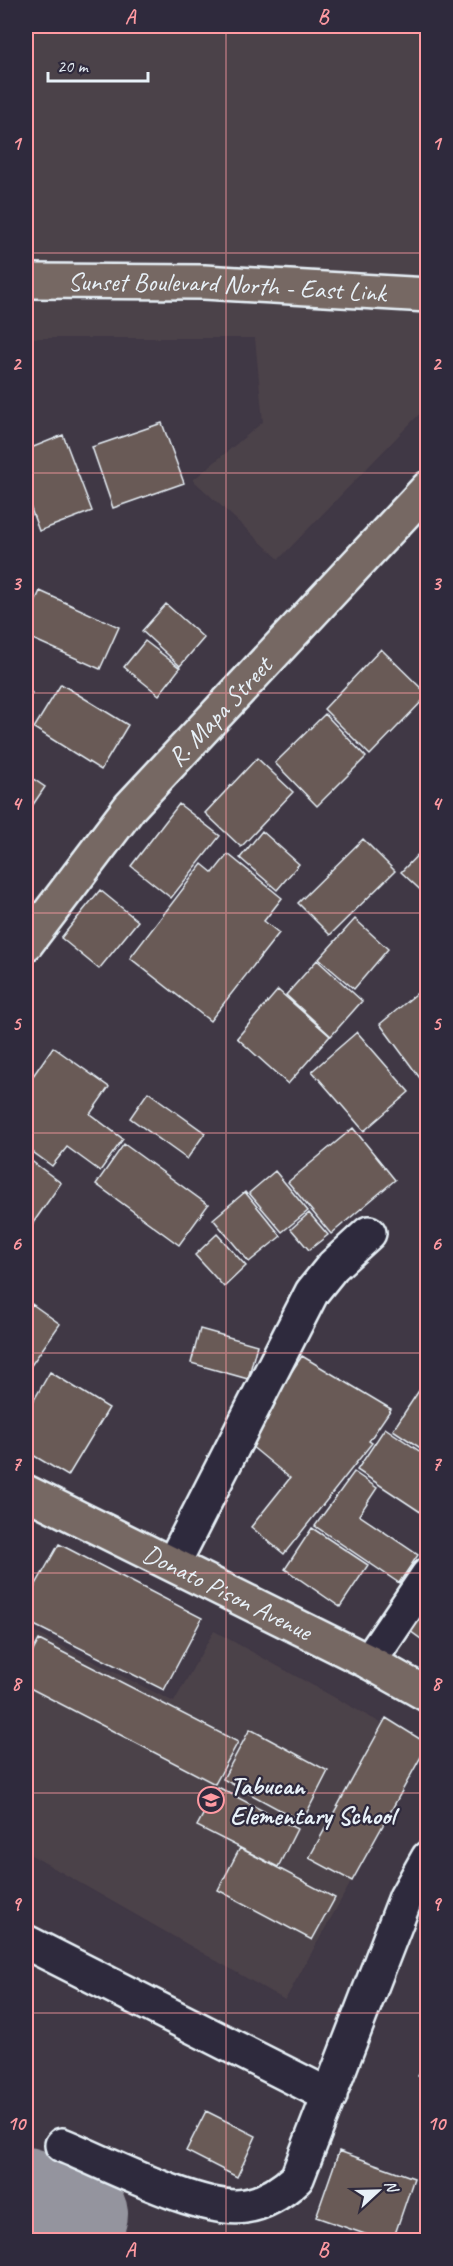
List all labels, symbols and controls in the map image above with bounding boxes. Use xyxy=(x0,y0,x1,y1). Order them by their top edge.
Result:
text: A xyxy=(125,4,137,29)
text: B xyxy=(318,4,330,29)
scale bar xyxy=(48,45,148,83)
text: 20 m xyxy=(57,55,90,77)
text: 1 xyxy=(12,131,23,156)
text: 1 xyxy=(432,131,443,156)
street label: Sunset Boulevard North - East Link xyxy=(68,265,389,309)
text: 2 xyxy=(12,351,23,376)
text: 2 xyxy=(432,351,443,376)
text: 3 xyxy=(12,571,23,596)
text: 3 xyxy=(432,571,443,596)
street label: R. Mapa Street xyxy=(160,648,280,773)
text: 4 xyxy=(12,791,24,816)
text: 4 xyxy=(432,791,444,816)
text: 5 xyxy=(12,1011,23,1036)
text: 5 xyxy=(432,1011,443,1036)
text: 6 xyxy=(11,1231,22,1256)
text: 6 xyxy=(431,1231,442,1256)
text: 7 xyxy=(12,1451,23,1476)
text: 7 xyxy=(432,1451,443,1476)
street label: Donato Pison Avenue xyxy=(138,1536,319,1648)
text: 8 xyxy=(12,1671,24,1696)
text: 8 xyxy=(432,1671,444,1696)
place label: Tabucan Elementary School xyxy=(230,1769,400,1832)
school or university icon: Tabucan Elementary School xyxy=(196,1785,226,1815)
text: 9 xyxy=(12,1891,23,1916)
text: 9 xyxy=(432,1891,443,1916)
text: 10 xyxy=(7,2111,27,2136)
text: 10 xyxy=(427,2111,447,2136)
north arrow xyxy=(348,2161,408,2221)
text: N xyxy=(380,2177,403,2197)
text: A xyxy=(125,2237,137,2262)
text: B xyxy=(318,2237,330,2262)

